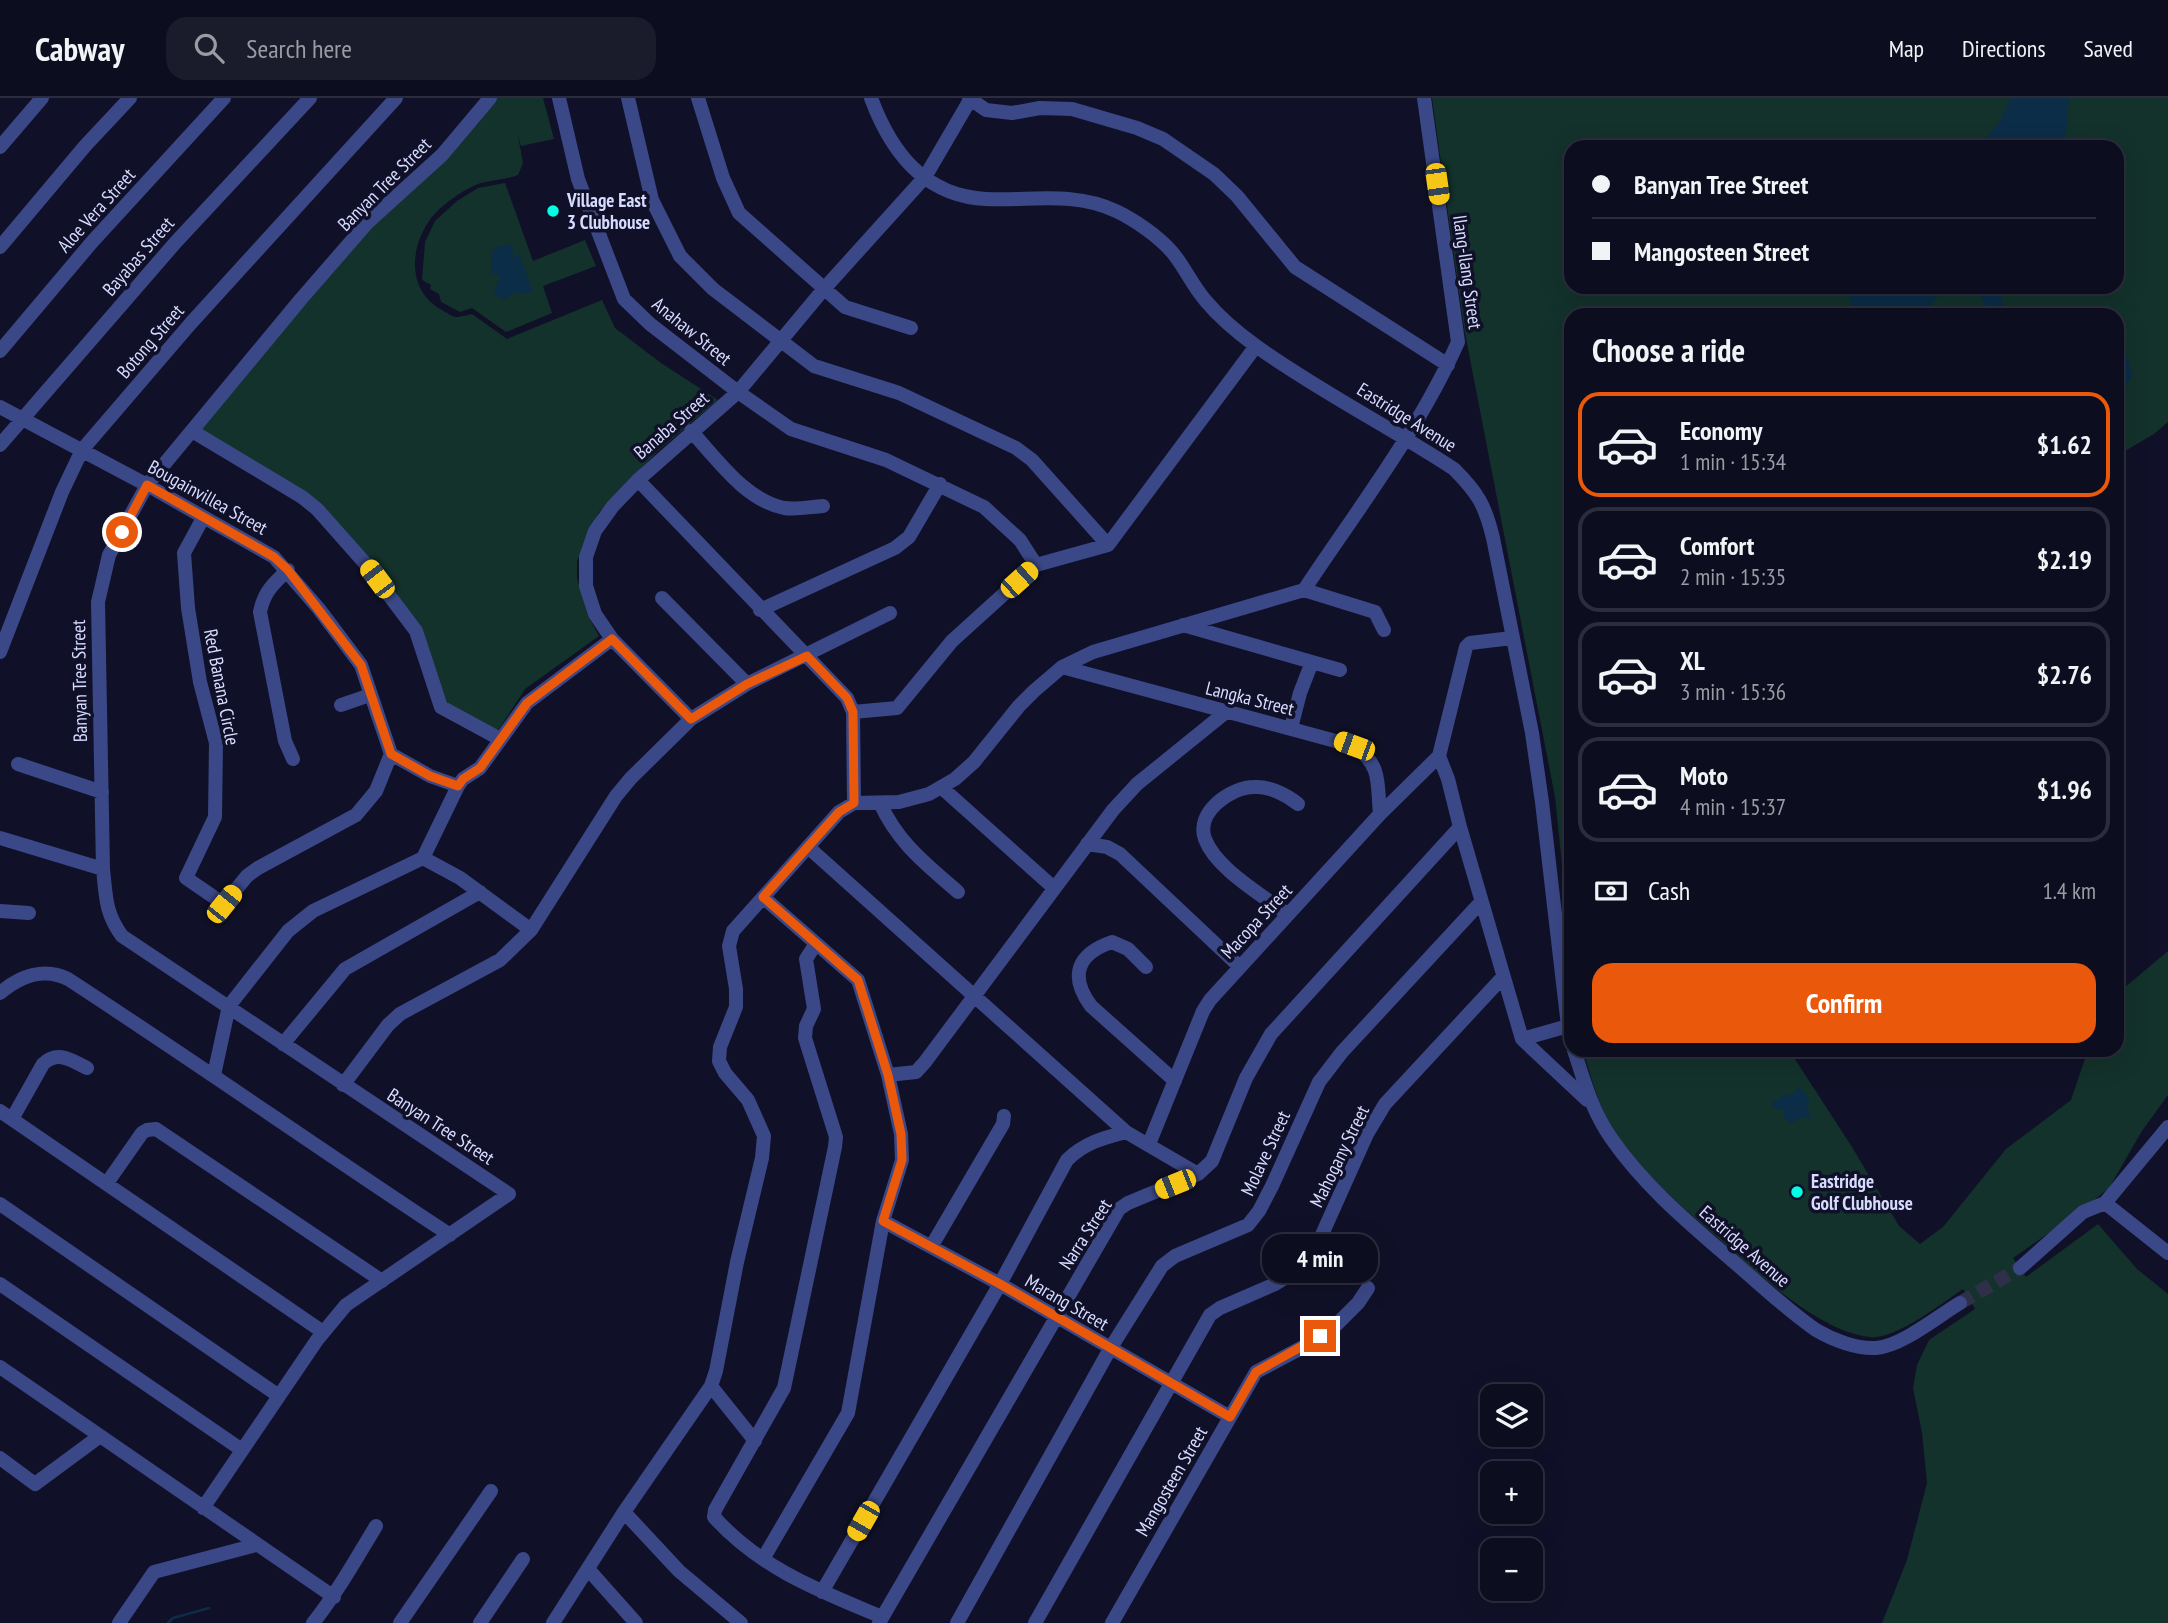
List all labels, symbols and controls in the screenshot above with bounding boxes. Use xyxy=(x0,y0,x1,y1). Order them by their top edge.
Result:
search box xyxy=(166,17,656,80)
text: Cabway xyxy=(35,27,124,70)
icon: search xyxy=(190,29,228,67)
text: Search here xyxy=(246,32,352,65)
text: Map xyxy=(1889,33,1924,64)
text: Directions xyxy=(1962,33,2046,64)
text: Saved xyxy=(2084,33,2133,64)
street label: Banyan Tree Street xyxy=(332,132,436,236)
street label: Aloe Vera Street xyxy=(52,162,141,257)
car xyxy=(1424,162,1451,206)
text: Banyan Tree Street xyxy=(1634,168,1808,201)
place label: Village East 3 Clubhouse xyxy=(566,188,650,234)
marker: Village East 3 Clubhouse xyxy=(545,203,561,219)
street label: Bayabas Street xyxy=(97,211,179,300)
street label: Ilang-Ilang Street xyxy=(1448,213,1488,331)
text: Mangosteen Street xyxy=(1634,235,1809,268)
street label: Anahaw Street xyxy=(647,292,737,371)
street label: Botong Street xyxy=(111,298,189,383)
text: Choose a ride xyxy=(1592,329,1745,371)
street label: Eastridge Avenue xyxy=(1353,377,1461,457)
street label: Banaba Street xyxy=(629,385,714,464)
icon: car xyxy=(1596,413,1659,476)
text: Economy xyxy=(1680,414,1762,447)
text: $1.62 xyxy=(2037,428,2092,461)
text: 1 min · 15:34 xyxy=(1680,447,1786,476)
street label: Bougainvillea Street xyxy=(144,454,273,540)
route start xyxy=(106,516,138,548)
icon: car xyxy=(1596,528,1659,591)
text: Comfort xyxy=(1680,529,1754,562)
text: $2.19 xyxy=(2037,543,2092,576)
car xyxy=(356,556,399,602)
car xyxy=(997,558,1042,602)
text: 2 min · 15:35 xyxy=(1680,562,1786,591)
street label: Banyan Tree Street xyxy=(66,619,92,742)
street label: Red Banana Circle xyxy=(199,627,245,747)
icon: car xyxy=(1596,643,1659,706)
text: XL xyxy=(1680,644,1705,677)
text: $2.76 xyxy=(2037,658,2092,691)
street label: Langka Street xyxy=(1203,675,1297,721)
text: 3 min · 15:36 xyxy=(1680,677,1786,706)
car xyxy=(1331,729,1378,763)
icon: car xyxy=(1596,758,1659,821)
text: Moto xyxy=(1680,759,1728,792)
text: $1.96 xyxy=(2037,773,2092,806)
text: 4 min · 15:37 xyxy=(1680,792,1786,821)
icon: cash xyxy=(1592,872,1630,910)
text: Cash xyxy=(1648,874,1690,907)
text: 1.4 km xyxy=(2042,876,2096,905)
street label: Macopa Street xyxy=(1215,878,1297,963)
car xyxy=(203,881,246,927)
button: Confirm xyxy=(1592,963,2096,1043)
street label: Banyan Tree Street xyxy=(383,1083,500,1170)
street label: Mahogany Street xyxy=(1304,1100,1374,1211)
street label: Molave Street xyxy=(1235,1106,1295,1199)
car xyxy=(1152,1166,1199,1202)
place label: Eastridge Golf Clubhouse xyxy=(1811,1169,1913,1215)
marker: Eastridge Golf Clubhouse xyxy=(1789,1184,1805,1200)
street label: Narra Street xyxy=(1053,1194,1117,1274)
street label: Eastridge Avenue xyxy=(1695,1200,1795,1292)
callout: 4 min xyxy=(1262,1234,1378,1284)
text: 4 min xyxy=(1297,1244,1343,1273)
street label: Marang Street xyxy=(1021,1269,1114,1336)
route end xyxy=(1304,1320,1336,1352)
map controls xyxy=(1480,1384,1543,1601)
button: layers xyxy=(1480,1384,1543,1447)
street label: Mangosteen Street xyxy=(1130,1421,1213,1540)
button: + xyxy=(1480,1461,1543,1524)
car xyxy=(844,1498,883,1544)
button: − xyxy=(1480,1538,1543,1601)

